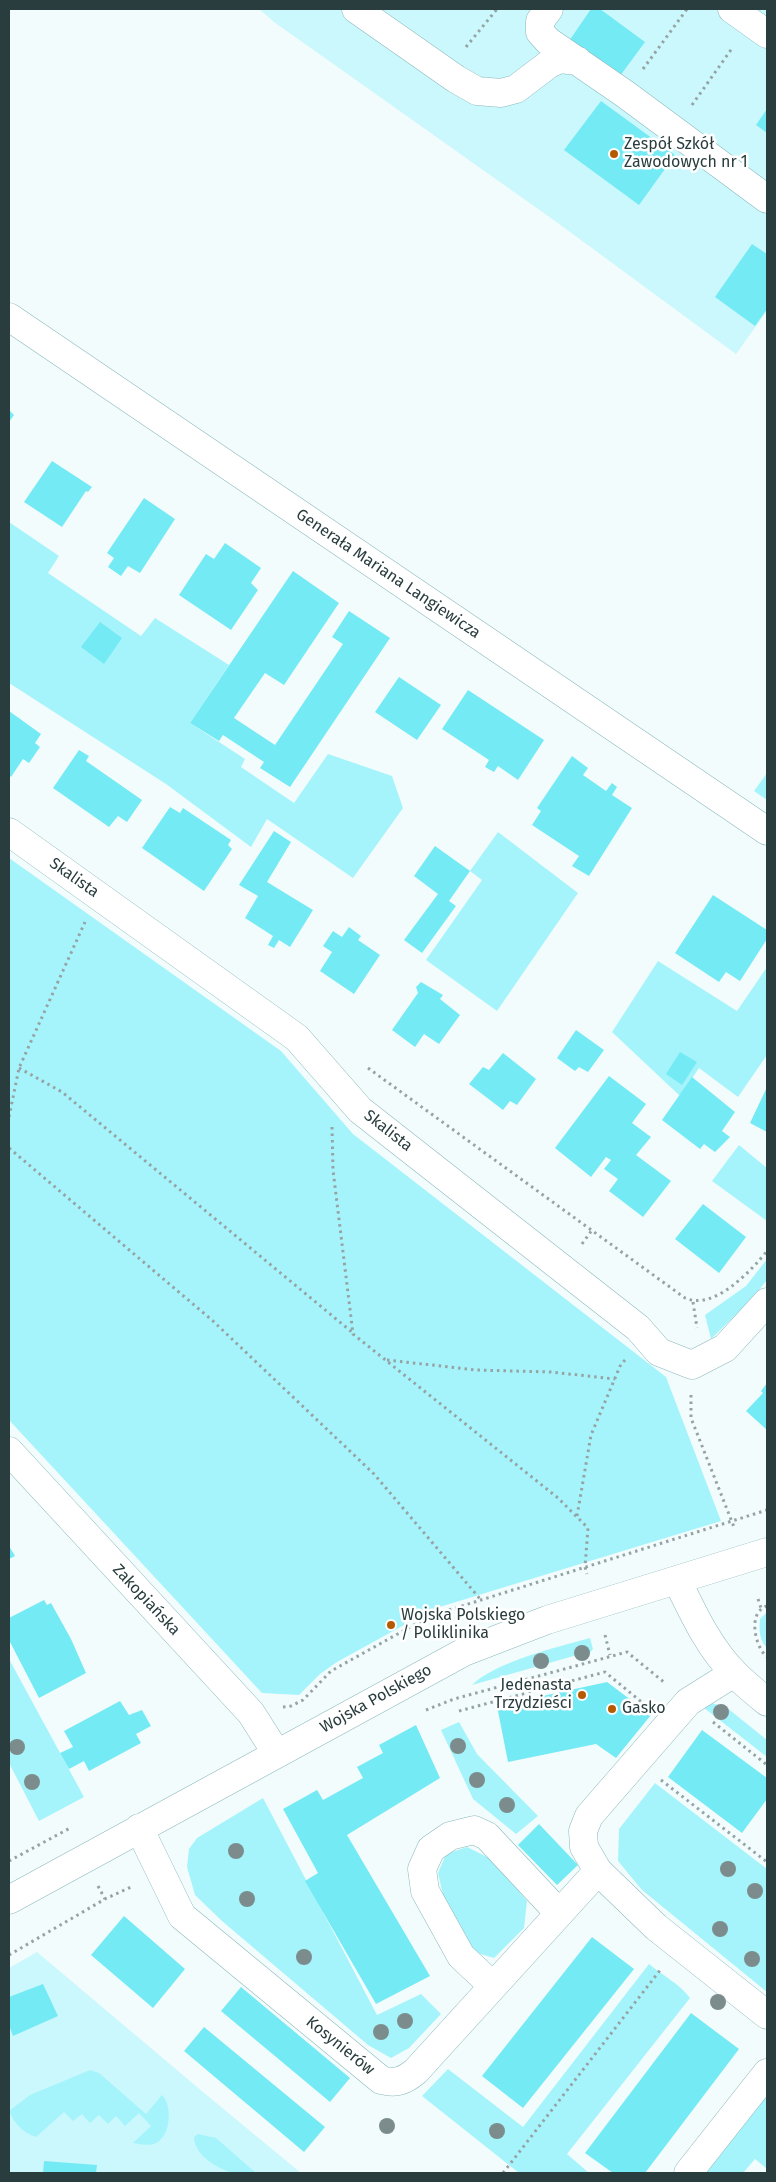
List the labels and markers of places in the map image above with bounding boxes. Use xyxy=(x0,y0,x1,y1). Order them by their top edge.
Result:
place label: Zespół Szkół Zawodowych nr 1 xyxy=(624,135,748,173)
marker: Zespół Szkół Zawodowych nr 1 xyxy=(608,148,620,160)
place label: Wojska Polskiego / Poliklinika xyxy=(401,1606,525,1644)
marker: Wojska Polskiego / Poliklinika xyxy=(385,1619,397,1631)
place label: Jedenasta Trzydzieści xyxy=(494,1676,572,1714)
marker: Jedenasta Trzydzieści xyxy=(576,1689,588,1701)
place label: Gasko xyxy=(622,1699,666,1719)
marker: Gasko xyxy=(606,1703,618,1715)

